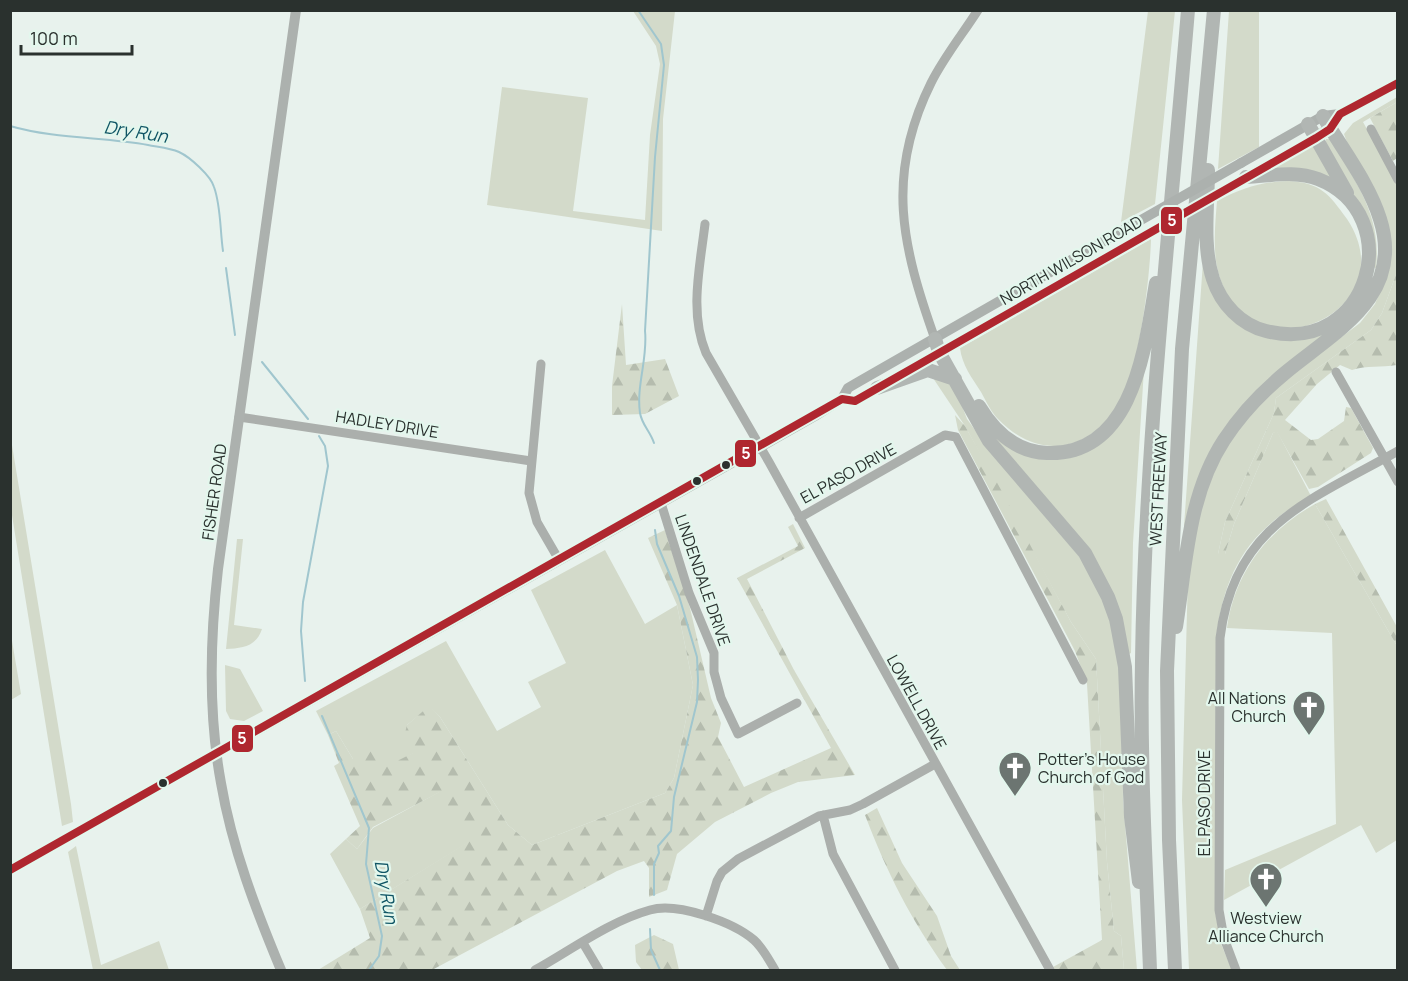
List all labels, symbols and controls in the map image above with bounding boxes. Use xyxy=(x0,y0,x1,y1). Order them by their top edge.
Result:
scale bar xyxy=(21,18,132,56)
text: 100 m xyxy=(30,26,78,50)
water label: Dry Run xyxy=(102,114,171,148)
line badge: 5 xyxy=(1160,206,1183,235)
text: 5 xyxy=(1167,209,1177,231)
street label: NORTH WILSON ROAD xyxy=(996,210,1146,310)
street label: HADLEY DRIVE xyxy=(334,405,440,443)
street label: WEST FREEWAY xyxy=(1144,431,1172,547)
street label: EL PASO DRIVE xyxy=(796,438,900,508)
line badge: 5 xyxy=(734,439,757,468)
street label: FISHER ROAD xyxy=(196,442,232,542)
text: 5 xyxy=(741,442,751,464)
unlabelled marker xyxy=(720,459,732,471)
unlabelled marker xyxy=(691,475,703,487)
street label: LINDENDALE DRIVE xyxy=(670,511,736,649)
street label: LOWELL DRIVE xyxy=(882,651,952,753)
place label: All Nations Church xyxy=(1208,687,1286,727)
church icon: All Nations Church xyxy=(1291,689,1327,736)
line badge: 5 xyxy=(231,724,254,753)
text: 5 xyxy=(237,727,247,749)
place label: Potter's House Church of God xyxy=(1038,748,1146,788)
church icon: Potter's House Church of God xyxy=(997,750,1033,797)
street label: EL PASO DRIVE xyxy=(1193,750,1215,856)
unlabelled marker xyxy=(157,777,169,789)
water label: Dry Run xyxy=(370,858,405,927)
church icon: Westview Alliance Church xyxy=(1248,861,1284,908)
place label: Westview Alliance Church xyxy=(1208,907,1324,947)

